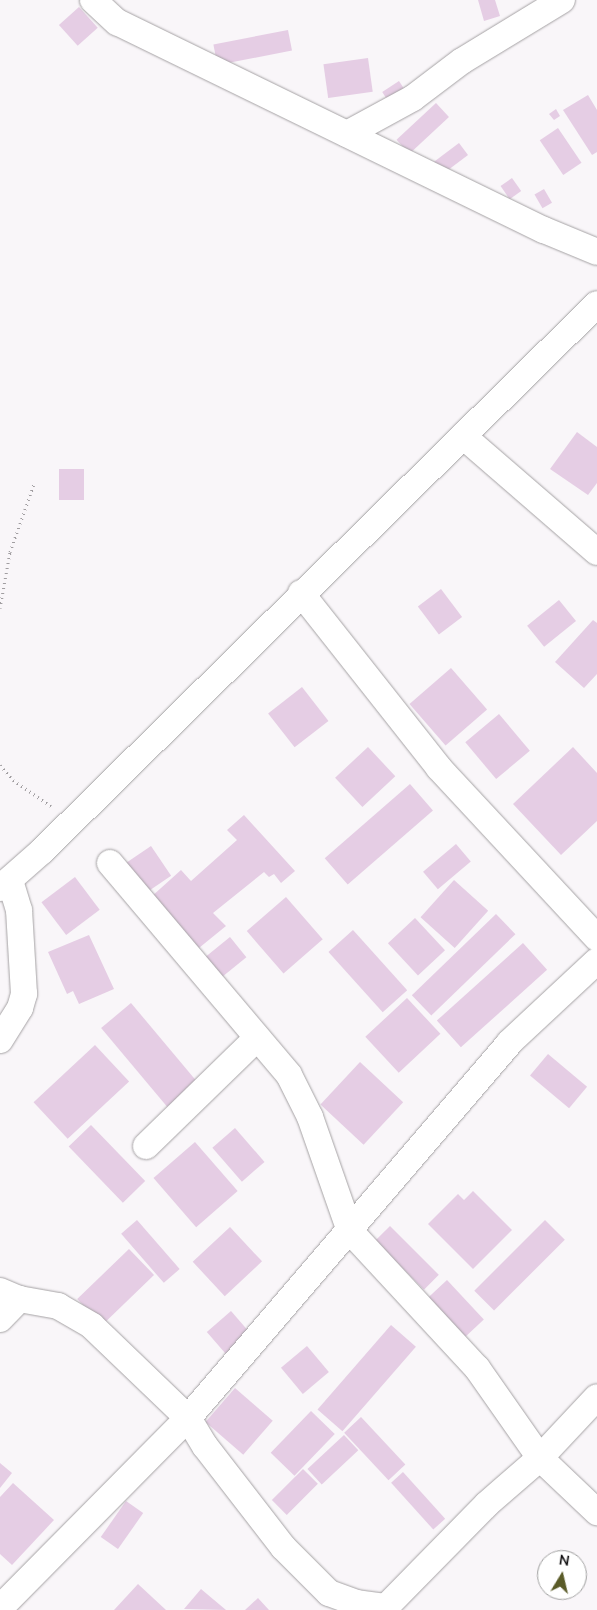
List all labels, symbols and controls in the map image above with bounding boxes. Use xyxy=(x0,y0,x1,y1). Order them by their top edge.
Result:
north arrow xyxy=(537,1550,587,1600)
text: N xyxy=(558,1550,571,1571)

